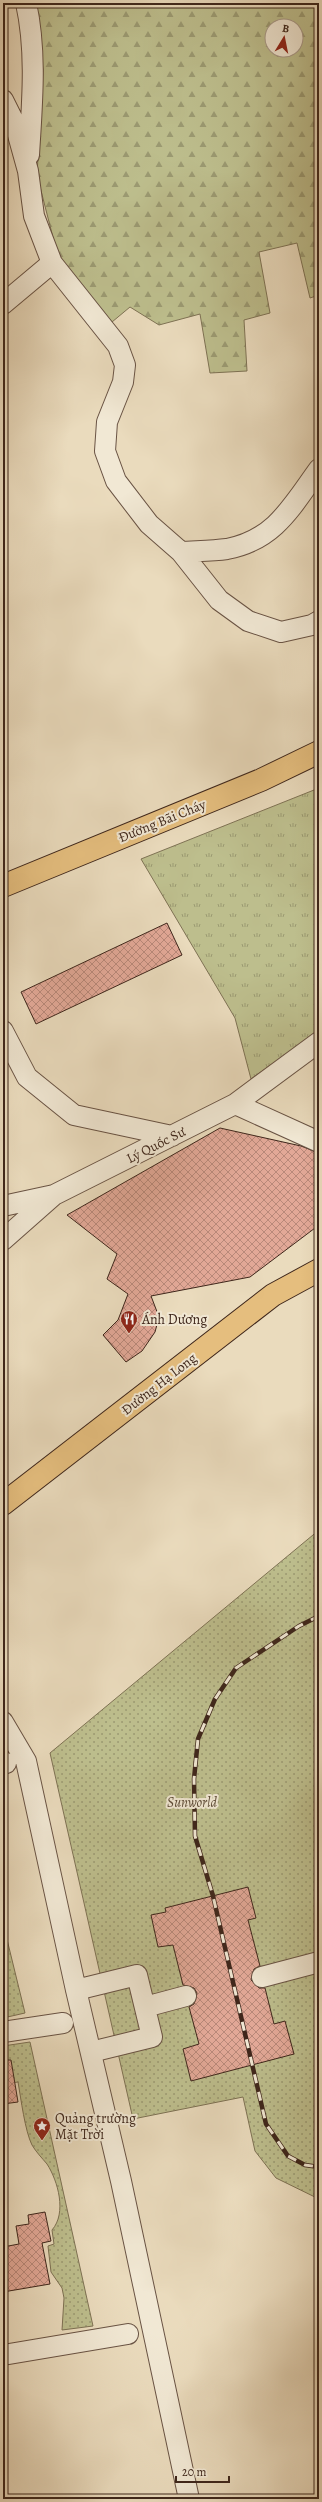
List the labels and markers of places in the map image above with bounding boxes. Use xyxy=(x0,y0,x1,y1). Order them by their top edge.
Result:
restaurant icon: Ánh Dương xyxy=(119,1309,139,1334)
place label: Ánh Dương xyxy=(141,1310,207,1329)
place label: Quảng trường Mặt Trời xyxy=(55,2109,136,2144)
place icon: Quảng trường Mặt Trời xyxy=(32,2116,52,2141)

